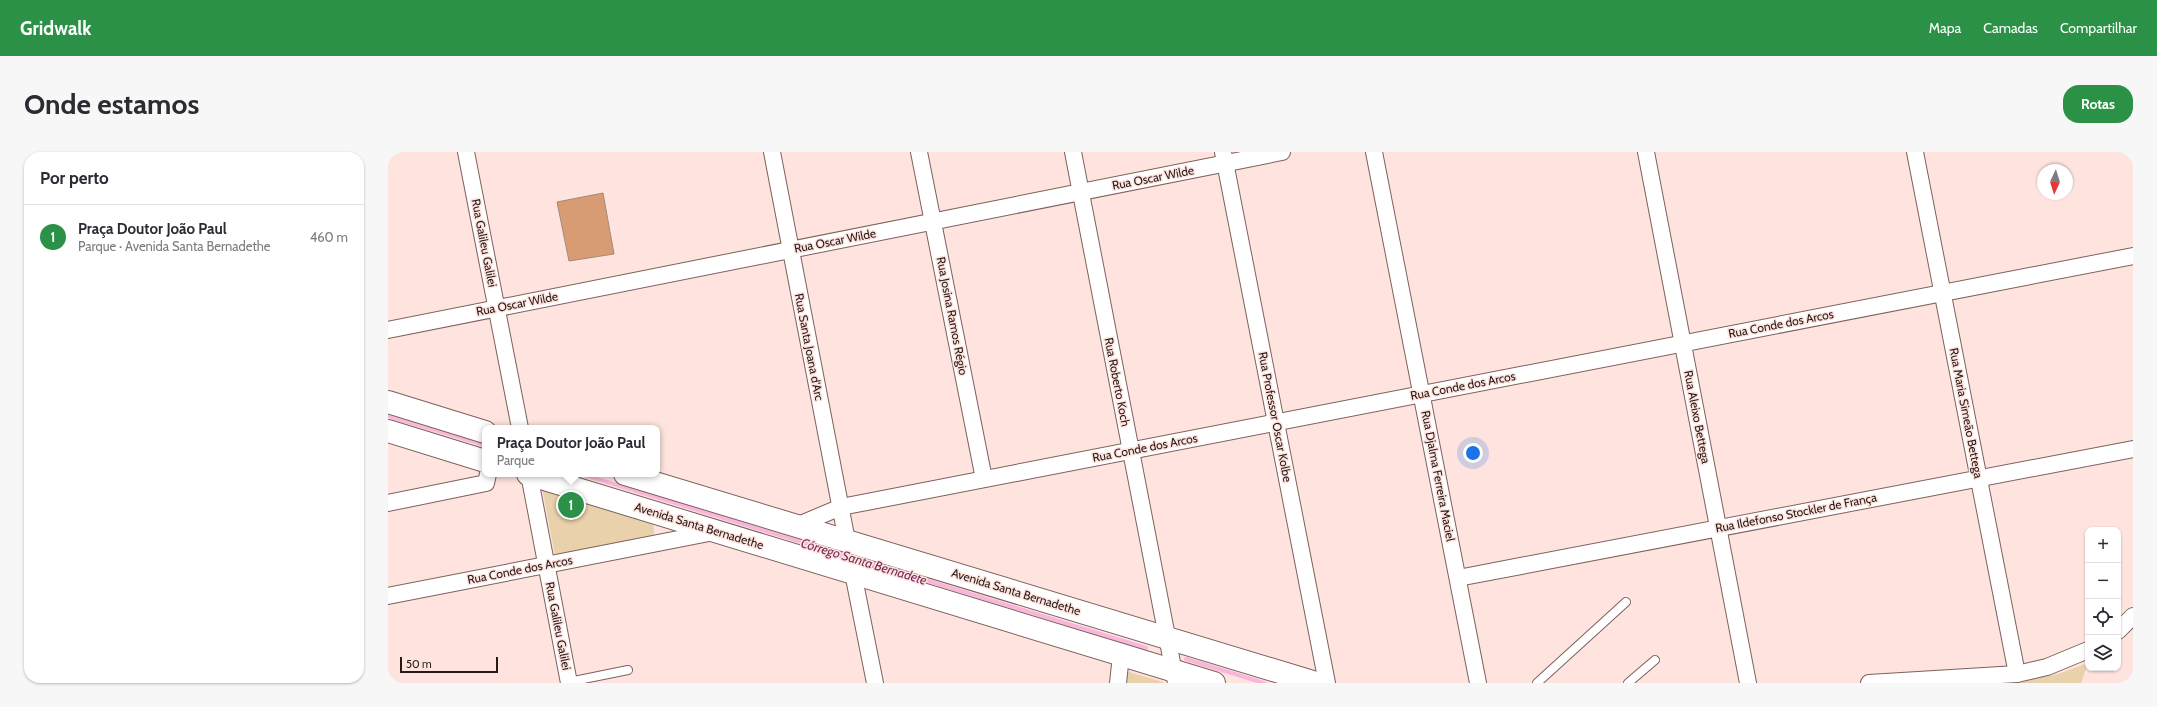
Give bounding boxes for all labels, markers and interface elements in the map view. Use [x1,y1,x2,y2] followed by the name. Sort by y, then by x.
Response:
[20,17,92,40] text: Gridwalk
[1929,19,1961,37] text: Mapa
[1983,19,2038,37] text: Camadas
[2060,19,2137,37] text: Compartilhar
[2063,85,2133,123] button: Rotas
[24,87,199,121] text: Onde estamos
[1111,162,1195,193] street label: Rua Oscar Wilde
[2037,164,2073,200] north arrow
[40,168,109,188] text: Por perto
[469,197,500,288] street label: Rua Galileu Galilei
[78,220,227,238] text: Praça Doutor João Paul
[793,225,877,256] street label: Rua Oscar Wilde
[51,229,55,245] text: 1
[310,229,348,245] text: 460 m
[78,238,271,254] text: Parque · Avenida Santa Bernadethe
[934,255,971,377] street label: Rua Josina Ramos Régio
[475,288,559,319] street label: Rua Oscar Wilde
[792,292,827,402] street label: Rua Santa Joana d'Arc
[1727,306,1835,341] street label: Rua Conde dos Arcos
[1102,336,1133,428] street label: Rua Roberto Koch
[1946,346,1987,480] street label: Rua Maria Simeão Bettega
[1256,351,1295,483] street label: Rua Professor Oscar Kolbe
[1409,368,1517,403] street label: Rua Conde dos Arcos
[1681,369,1714,465] street label: Rua Aleixo Bettega
[1418,409,1459,543] street label: Rua Djalma Ferreira Maciel
[482,425,660,477] popup
[1091,430,1199,465] street label: Rua Conde dos Arcos
[497,434,645,452] text: Praça Doutor João Paul
[1463,443,1483,463] your location
[497,452,535,468] text: Parque
[1714,489,1878,536] street label: Rua Ildefonso Stockler de França
[558,490,584,520] pin: 1
[633,499,766,552] street label: Avenida Santa Bernadethe
[2085,527,2121,671] map controls
[2085,527,2121,563] button: +
[799,534,929,588] water label: Córrego Santa Bernadete
[466,552,574,587] street label: Rua Conde dos Arcos
[2085,563,2121,599] button: −
[950,565,1083,618] street label: Avenida Santa Bernadethe
[543,580,574,671] street label: Rua Galileu Galilei
[2085,599,2121,635] button: locate
[2085,635,2121,671] button: layers
[400,655,498,674] scale bar
[406,657,432,671] text: 50 m

